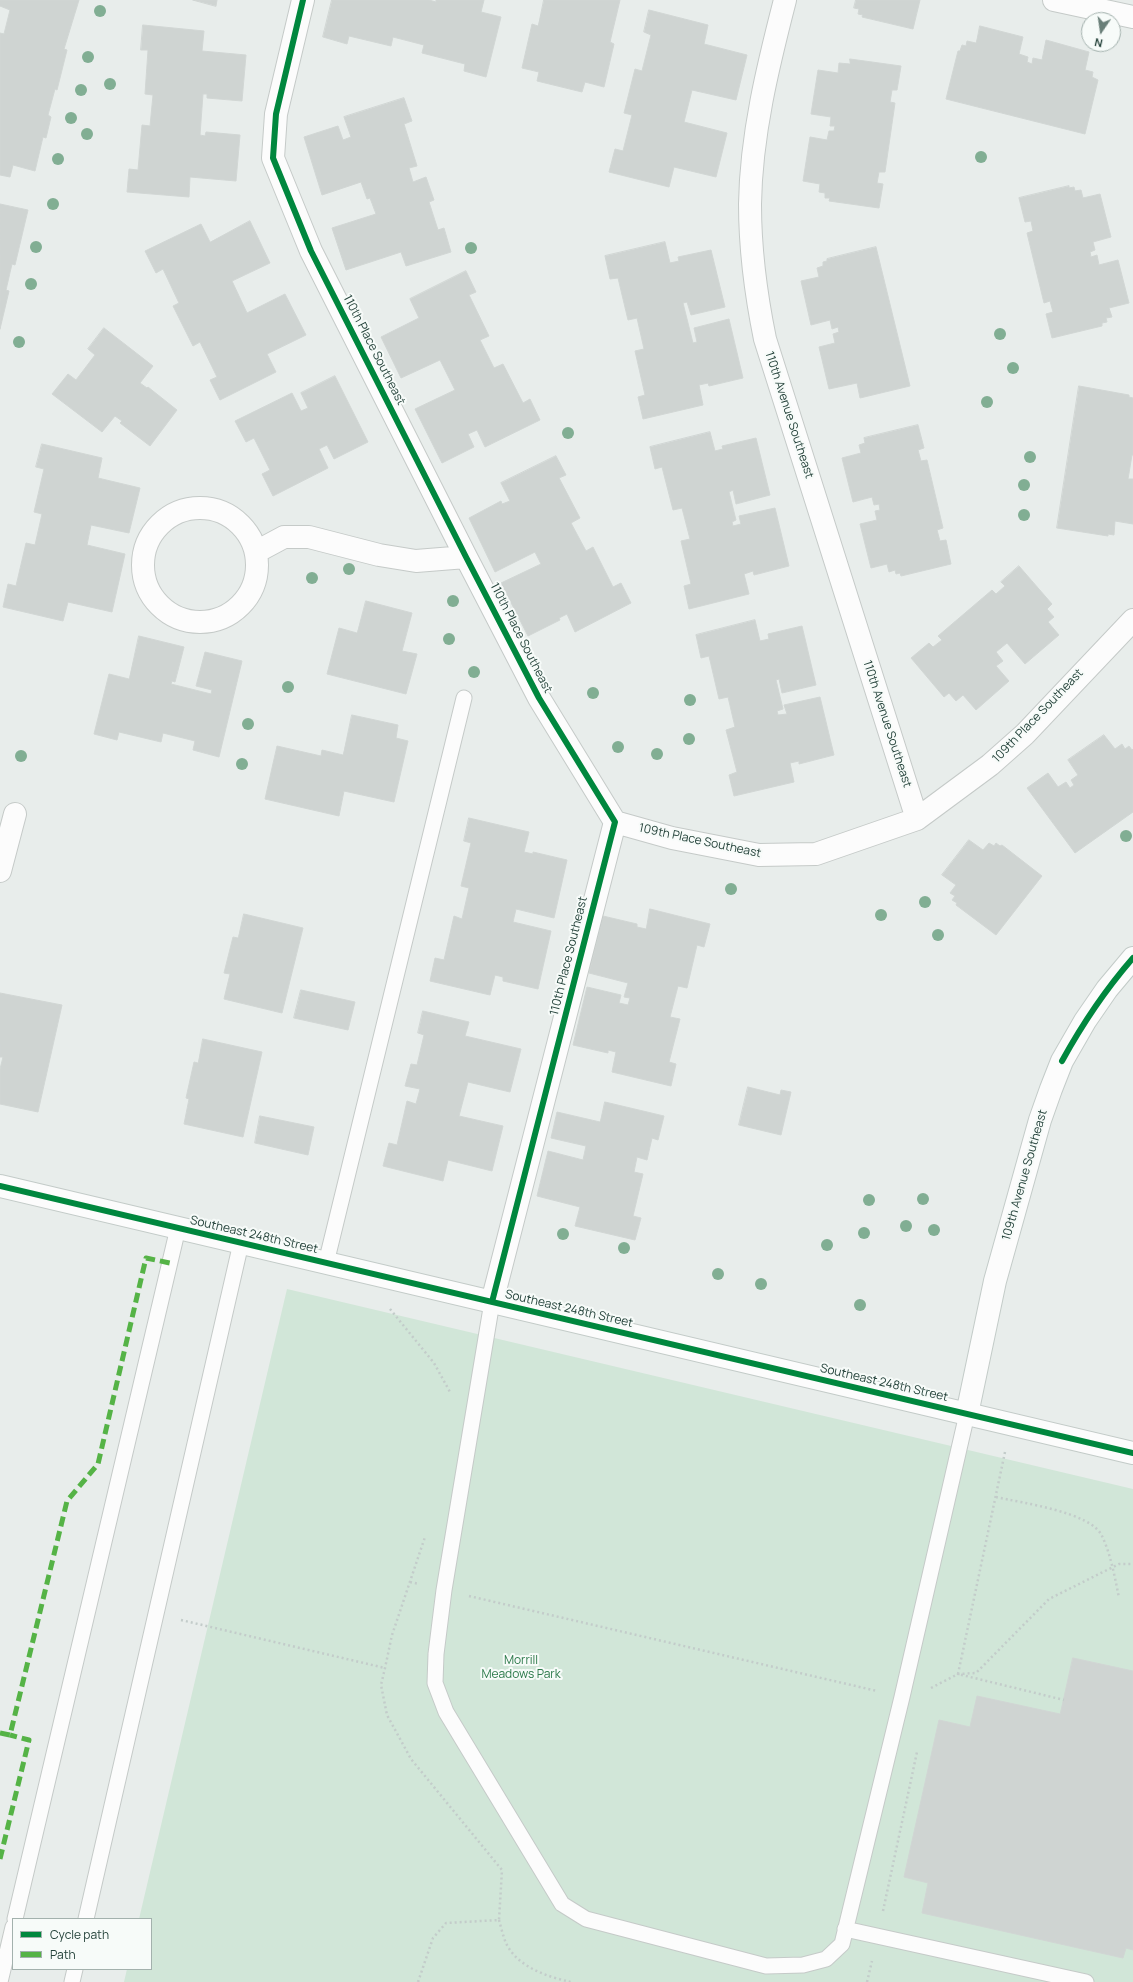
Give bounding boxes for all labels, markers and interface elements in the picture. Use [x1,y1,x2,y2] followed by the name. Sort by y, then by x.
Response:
[1081,12,1121,52] north arrow
[1093,35,1104,51] text: N
[340,292,408,408] street label: 110th Place Southeast
[762,350,816,480] street label: 110th Avenue Southeast
[487,580,555,696] street label: 110th Place Southeast
[860,659,914,789] street label: 110th Avenue Southeast
[990,666,1086,766] street label: 109th Place Southeast
[638,821,762,861] street label: 109th Place Southeast
[547,895,591,1017] street label: 110th Place Southeast
[999,1108,1051,1242] street label: 109th Avenue Southeast
[189,1213,319,1257] street label: Southeast 248th Street
[504,1287,634,1331] street label: Southeast 248th Street
[819,1361,949,1405] street label: Southeast 248th Street
[481,1654,561,1682] park label: Morrill Meadows Park
[12,1918,152,1970] legend
[50,1926,109,1943] text: Cycle path
[50,1946,76,1963] text: Path

